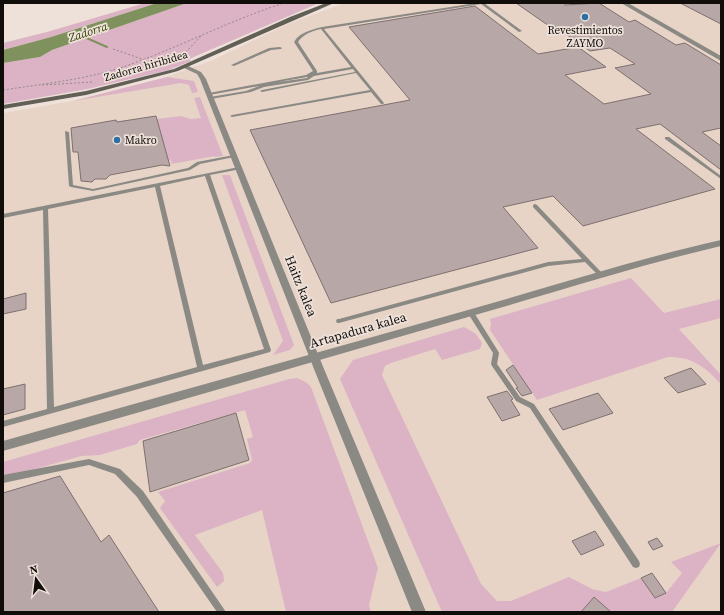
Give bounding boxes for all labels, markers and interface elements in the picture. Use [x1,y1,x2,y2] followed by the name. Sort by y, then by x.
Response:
[580,12,590,22] marker: Revestimientos ZAYMO
[65,18,110,46] water label: Zadorra
[548,23,623,51] place label: Revestimientos ZAYMO
[103,47,190,85] street label: Zadorra hiribidea
[125,133,157,148] place label: Makro
[112,135,122,145] marker: Makro
[281,253,321,319] street label: Haitz kalea
[308,308,409,352] street label: Artapadura kalea
[16,559,56,599] north arrow
[28,562,39,578] text: N

